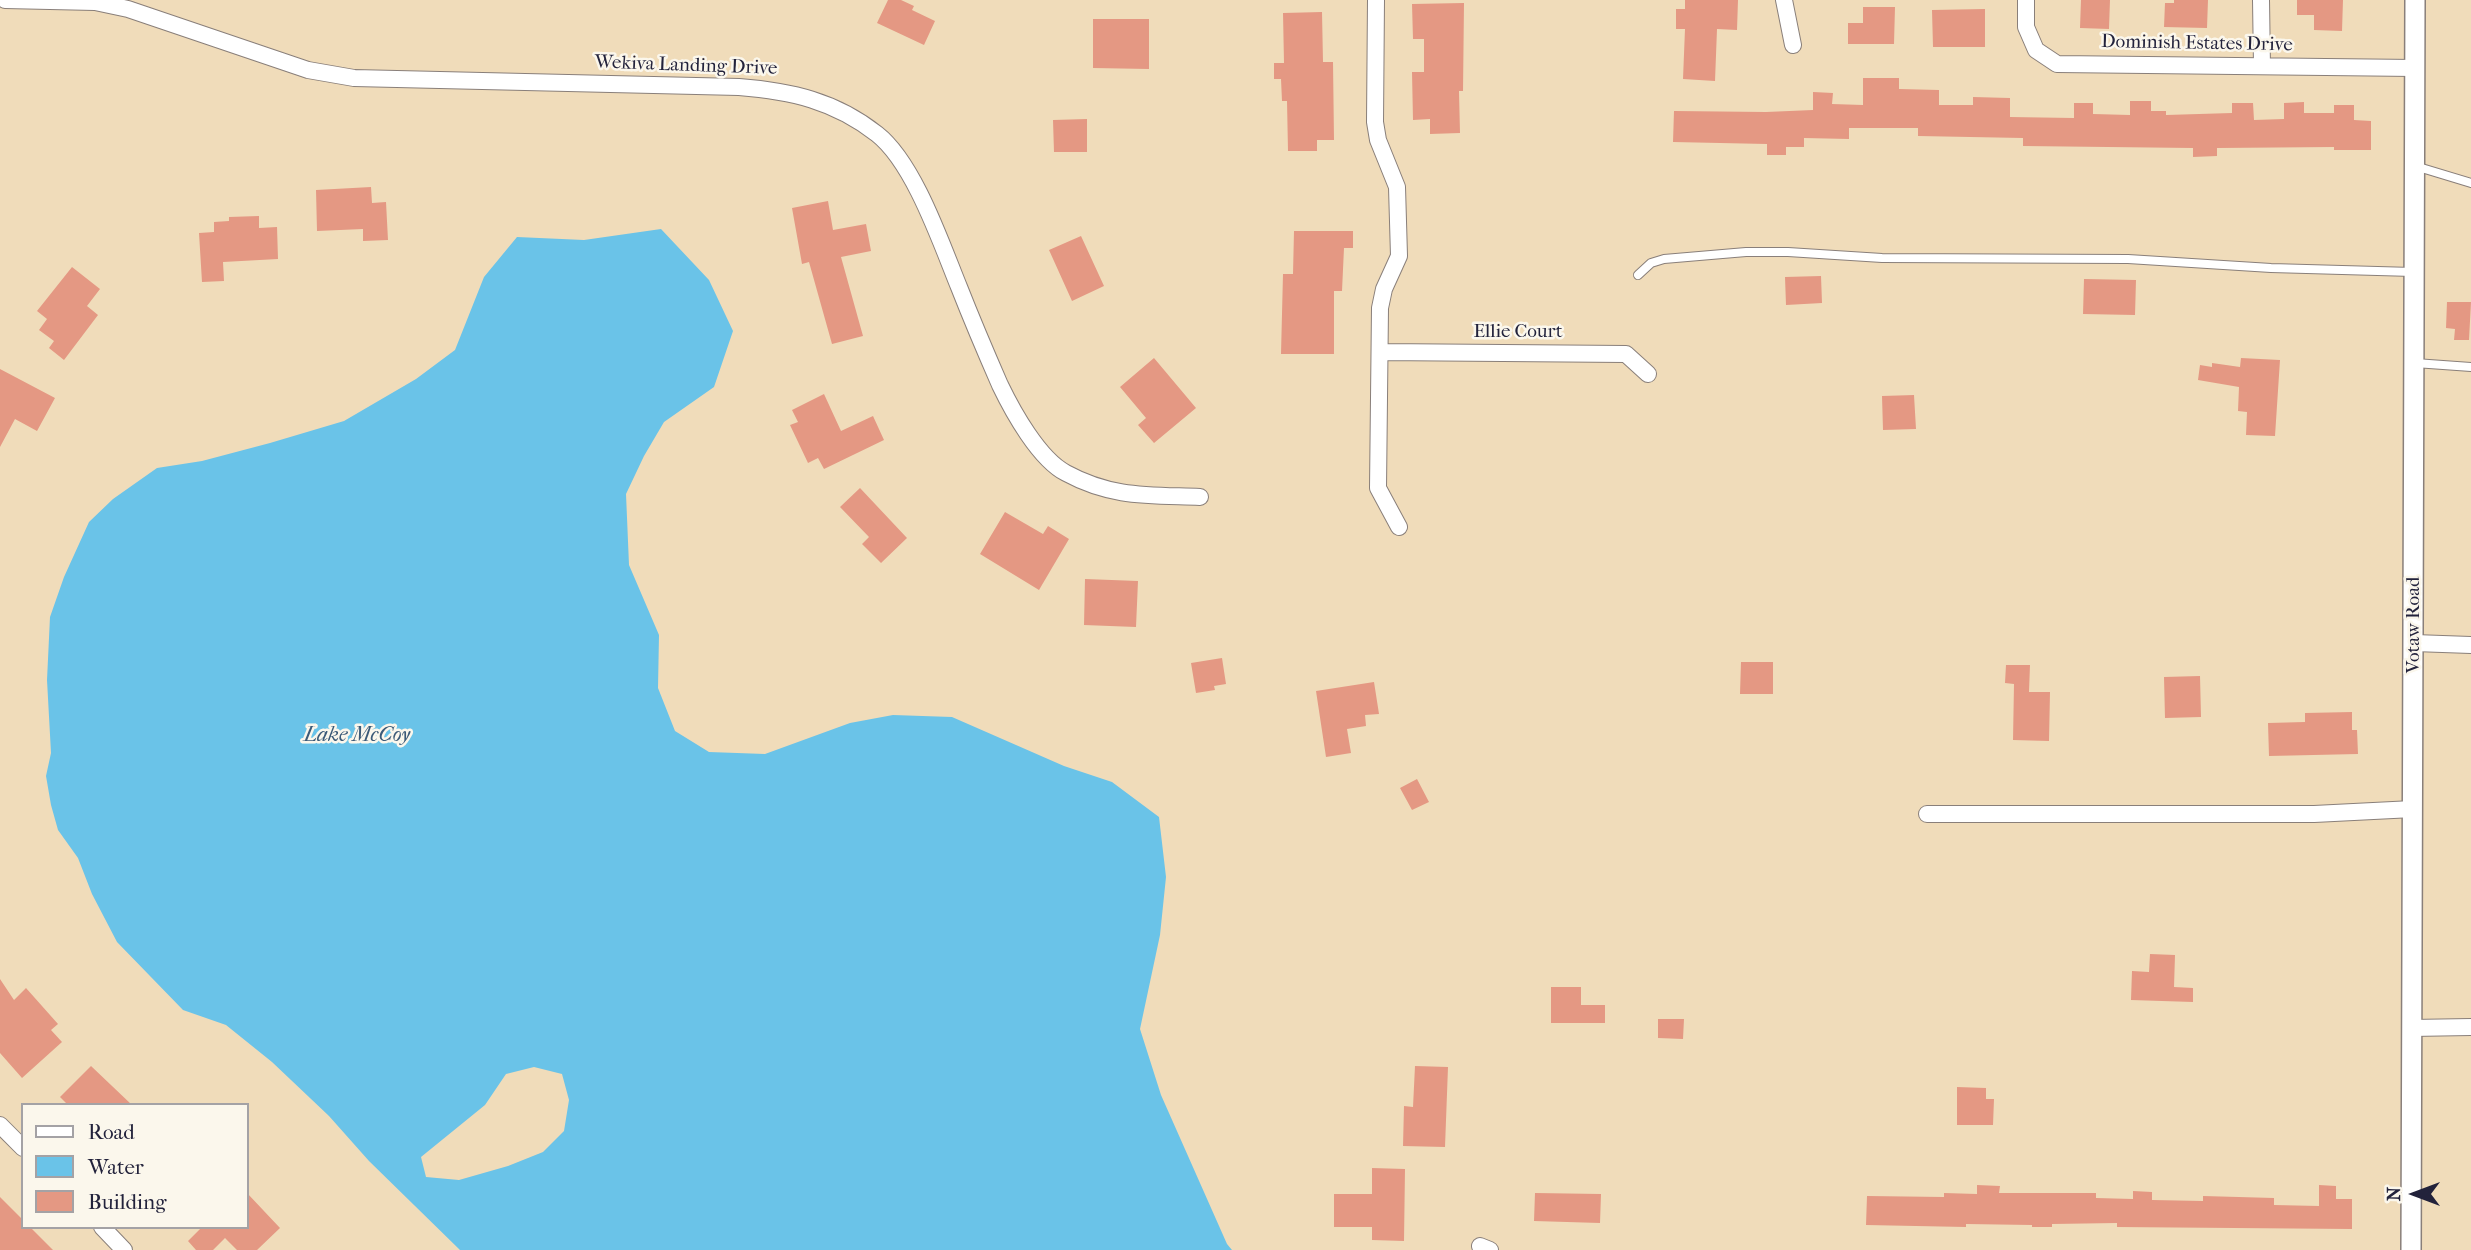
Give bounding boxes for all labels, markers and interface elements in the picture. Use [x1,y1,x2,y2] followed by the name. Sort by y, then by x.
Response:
[2101,31,2293,57] street label: Dominish Estates Drive
[594,51,778,81] street label: Wekiva Landing Drive
[1473,321,1563,343] street label: Ellie Court
[2403,577,2425,673] street label: Votaw Road
[304,723,410,749] water label: Lake McCoy
[21,1103,248,1229] legend
[88,1120,135,1144] text: Road
[88,1155,144,1179] text: Water
[2380,1159,2450,1229] north arrow
[2383,1187,2405,1201] text: N
[88,1190,166,1214] text: Building

